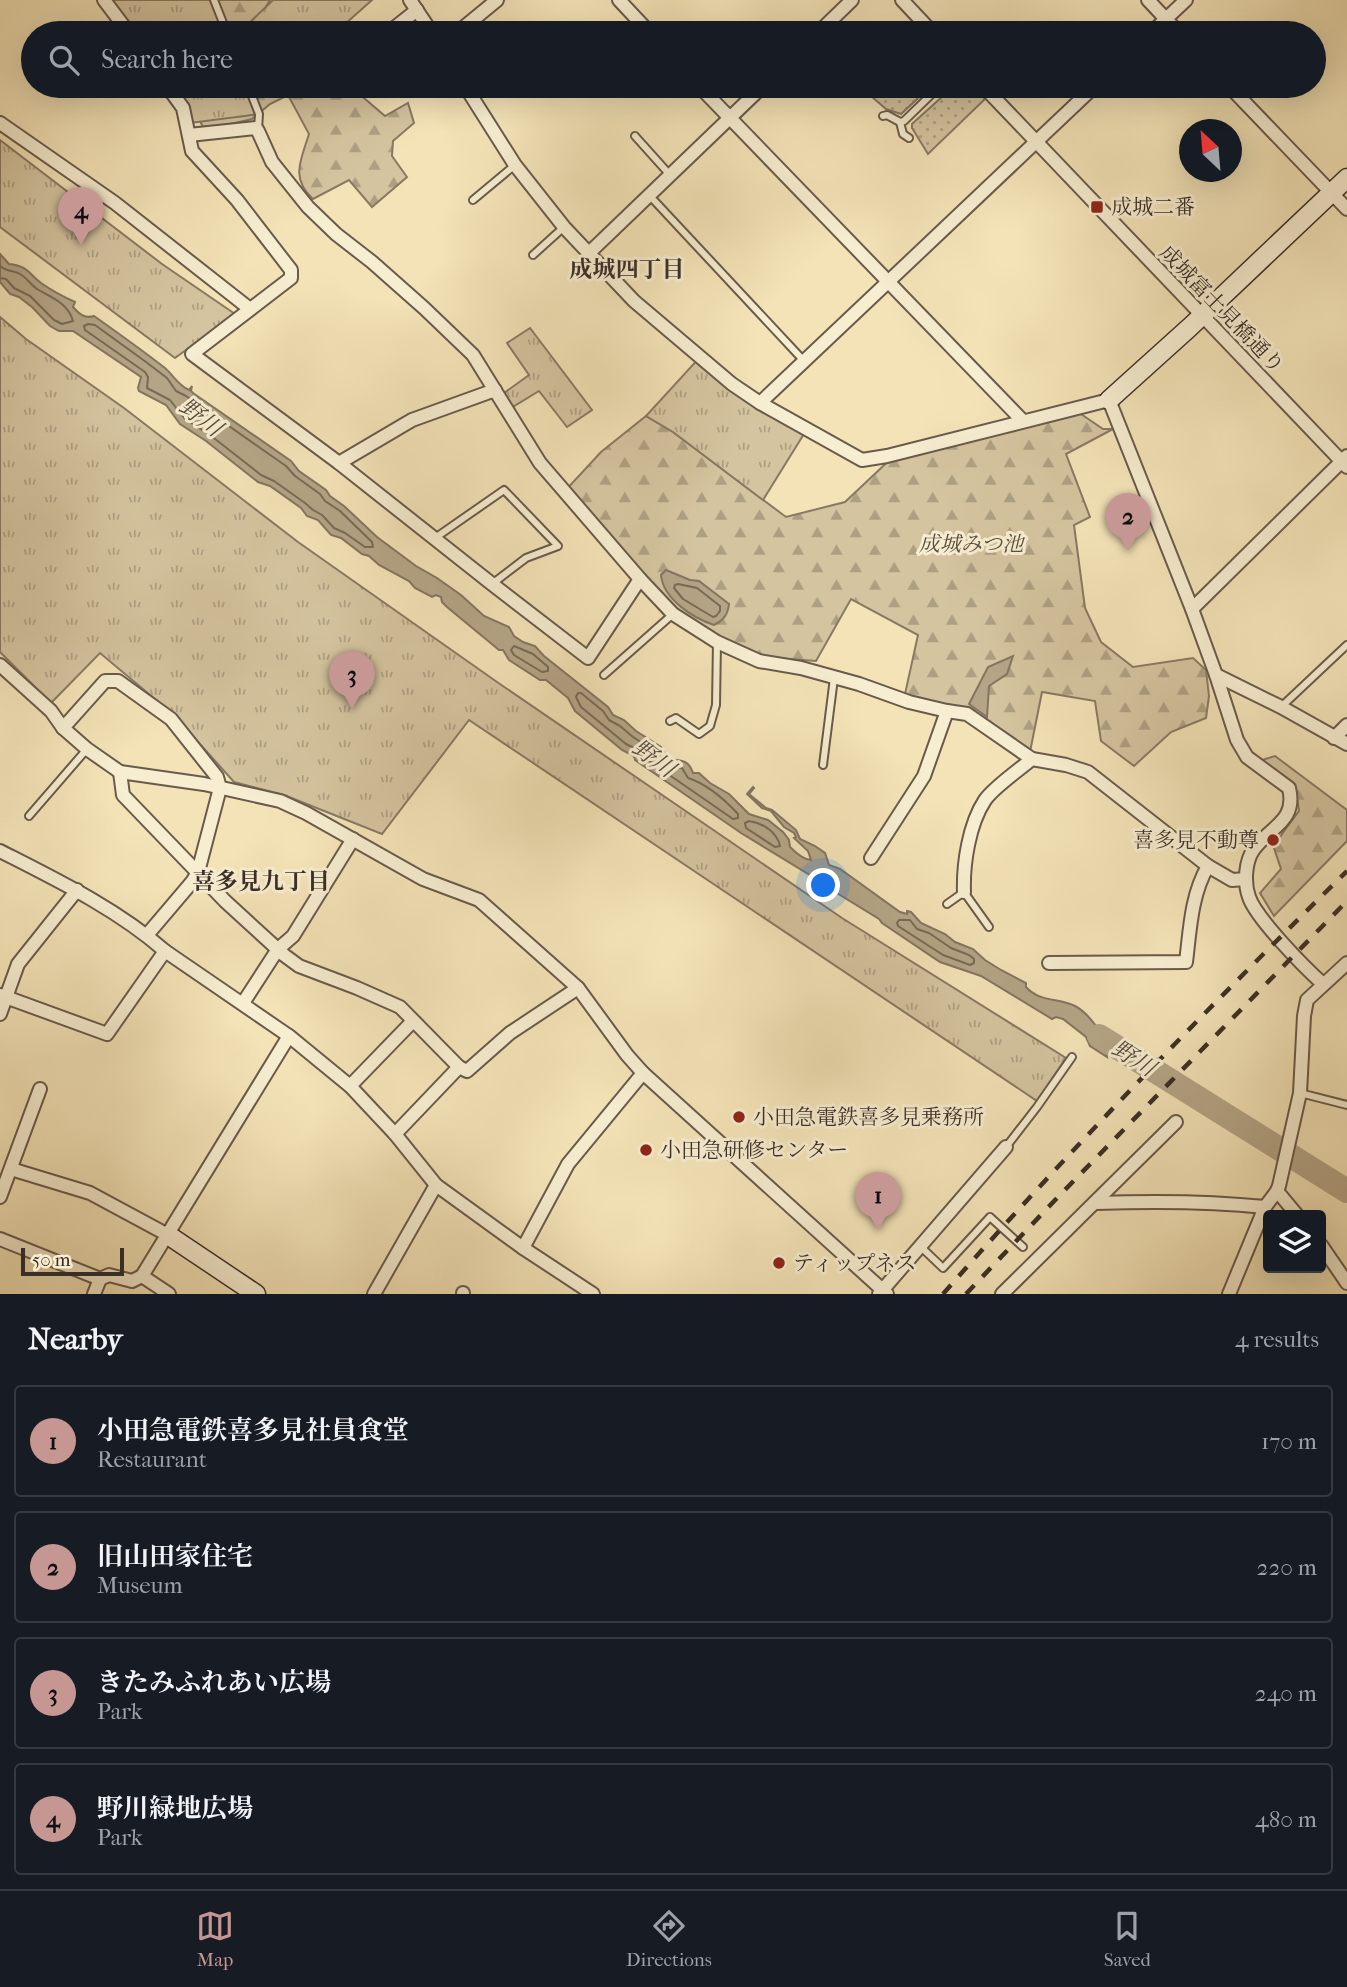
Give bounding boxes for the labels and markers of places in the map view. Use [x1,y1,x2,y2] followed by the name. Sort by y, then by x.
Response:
[58,187,104,245] pin: 4
[1111,195,1195,219] place label: 成城二番
[1089,199,1105,215] marker: 成城二番
[1105,493,1151,551] pin: 2
[329,651,375,709] pin: 3
[1133,828,1259,852] place label: 喜多見不動尊
[1265,832,1281,848] marker: 喜多見不動尊
[753,1105,984,1129] place label: 小田急電鉄喜多見乗務所
[731,1109,747,1125] marker: 小田急電鉄喜多見乗務所
[660,1138,848,1162] place label: 小田急研修センター
[638,1142,654,1158] marker: 小田急研修センター
[855,1172,901,1230] pin: 1
[793,1251,916,1275] place label: ティップネス
[771,1255,787,1271] marker: ティップネス

